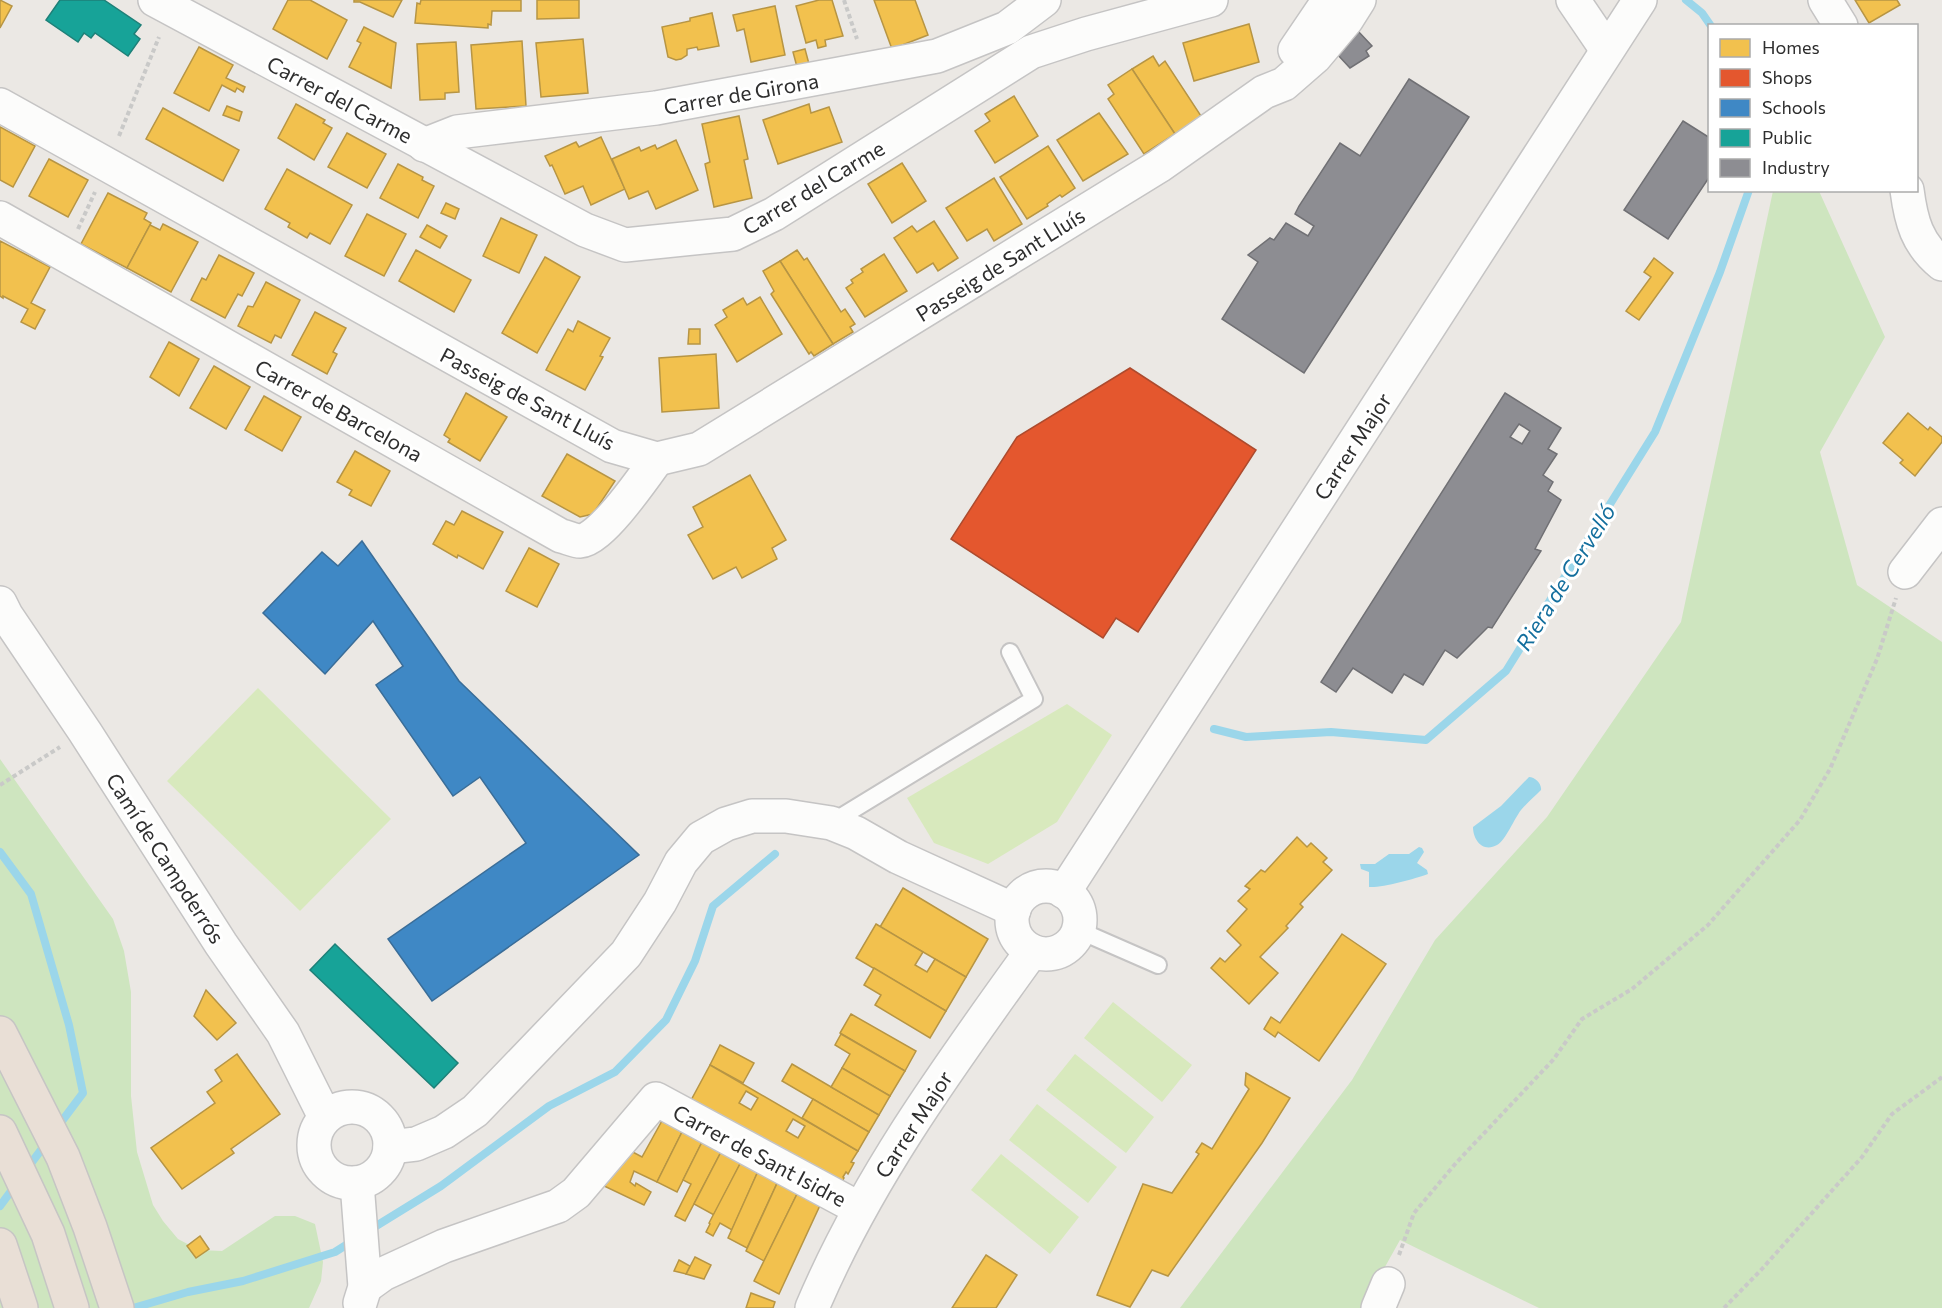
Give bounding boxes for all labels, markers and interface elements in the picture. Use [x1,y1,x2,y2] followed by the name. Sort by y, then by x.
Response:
[1708,24,1918,192] legend
[1762,36,1820,58] text: Homes
[263,50,417,148] street label: Carrer del Carme
[1762,66,1812,88] text: Shops
[662,67,820,119] street label: Carrer de Girona
[1762,96,1826,118] text: Schools
[1762,126,1812,148] text: Public
[738,135,888,239] street label: Carrer del Carme
[1762,156,1830,178] text: Industry
[911,202,1089,326] street label: Passeig de Sant Lluís
[436,341,620,455] street label: Passeig de Sant Lluís
[251,354,427,466] street label: Carrer de Barcelona
[1308,388,1396,504] street label: Carrer Major
[1509,499,1621,655] water label: Riera de Cervelló
[102,768,230,948] street label: Camí de Campderrós
[869,1066,957,1182] street label: Carrer Major
[669,1099,851,1211] street label: Carrer de Sant Isidre

